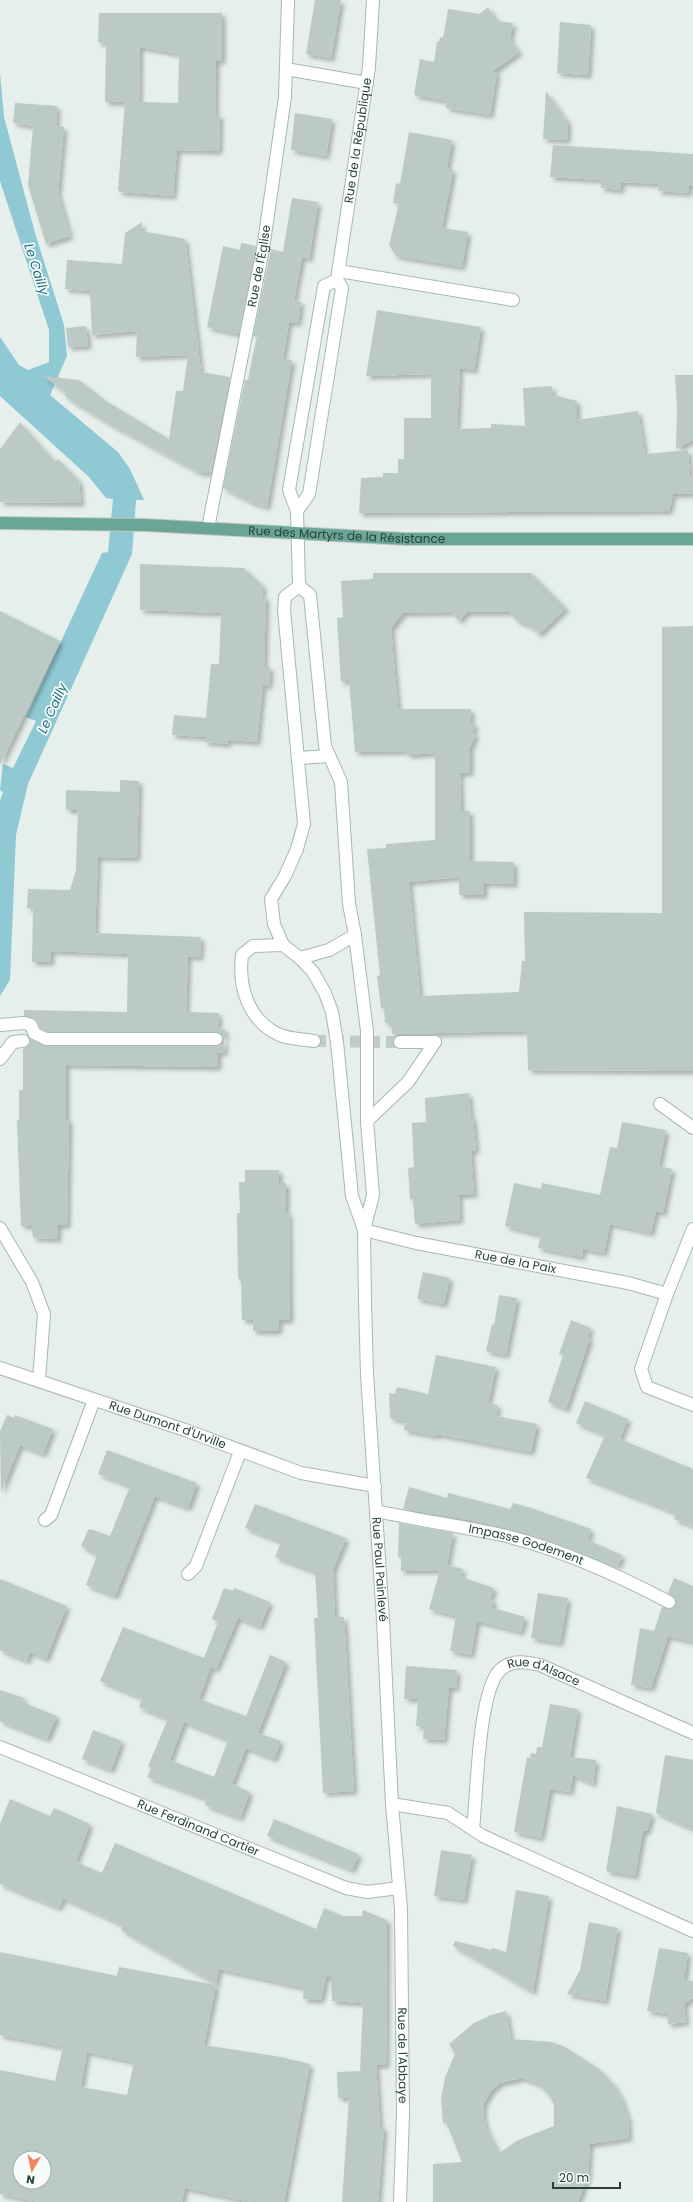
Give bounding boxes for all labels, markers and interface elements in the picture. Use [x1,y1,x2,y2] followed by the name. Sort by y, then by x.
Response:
[340,76,375,204] street label: Rue de la République
[243,224,274,308] street label: Rue de l'Église
[19,241,54,298] water label: Le Cailly
[248,522,445,547] street label: Rue des Martyrs de la Résistance
[33,679,72,736] water label: Le Cailly
[474,1245,558,1277] street label: Rue de la Paix
[107,1396,229,1453] street label: Rue Dumont d'Urville
[368,1516,392,1622] street label: Rue Paul Painlevé
[467,1520,586,1569] street label: Impasse Godement
[505,1653,583,1690] street label: Rue d'Alsace
[135,1795,263,1860] street label: Rue Ferdinand Cartier
[394,2007,412,2104] street label: Rue de l'Abbaye
[12,2150,52,2190] north arrow
[553,2164,620,2190] scale bar
[559,2169,589,2186] text: 20 m
[25,2171,36,2188] text: N

